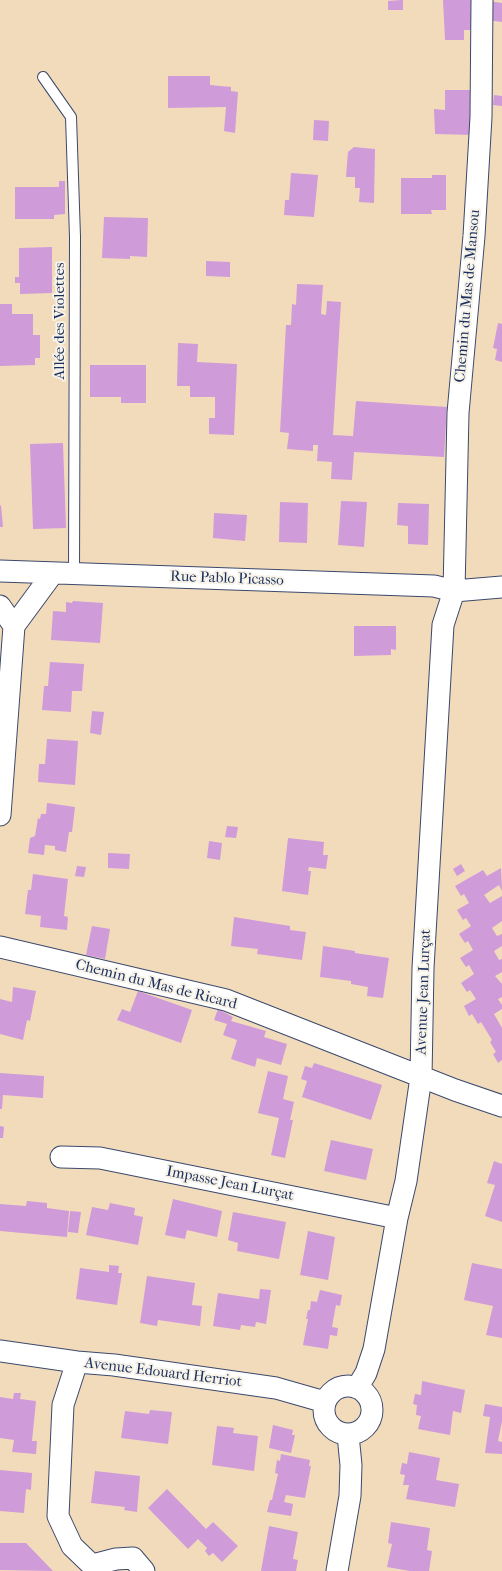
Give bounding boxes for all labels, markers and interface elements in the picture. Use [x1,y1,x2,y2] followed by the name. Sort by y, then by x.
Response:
[451,209,485,383] street label: Chemin du Mas de Mansou
[51,263,69,379] street label: Allée des Violettes
[170,568,284,590] street label: Rue Pablo Picasso
[413,929,435,1055] street label: Avenue Jean Lurçat
[73,956,239,1014] street label: Chemin du Mas de Ricard
[165,1163,295,1205] street label: Impasse Jean Lurçat
[83,1354,243,1392] street label: Avenue Edouard Herriot

